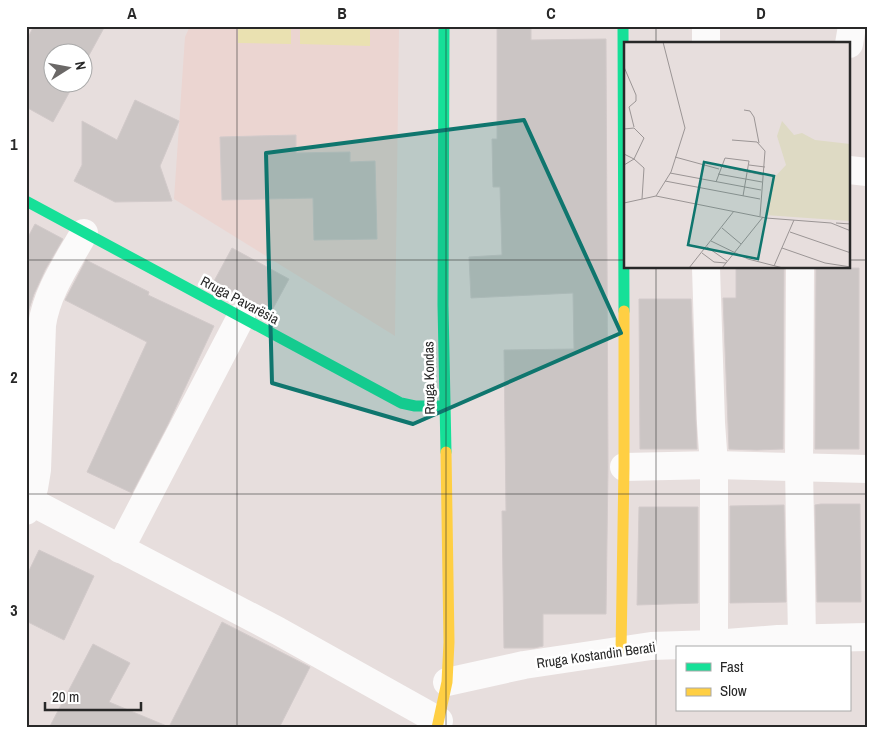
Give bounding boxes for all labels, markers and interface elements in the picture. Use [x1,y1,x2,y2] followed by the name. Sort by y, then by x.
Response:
[127,2,137,24] text: A
[337,2,347,24] text: B
[546,2,556,24] text: C
[756,2,766,24] text: D
[42,42,92,92] north arrow
[624,42,850,269] inset map
[71,60,90,71] text: N
[10,133,18,155] text: 1
[198,272,283,328] street label: Rruga Pavarësia
[419,341,439,415] street label: Rruga Kondas
[10,366,18,388] text: 2
[10,599,18,621] text: 3
[535,638,657,672] street label: Rruga Kostandin Berati
[676,646,850,712] legend
[720,656,744,677] text: Fast
[45,679,141,711] scale bar
[720,680,747,701] text: Slow
[52,686,79,707] text: 20 m

